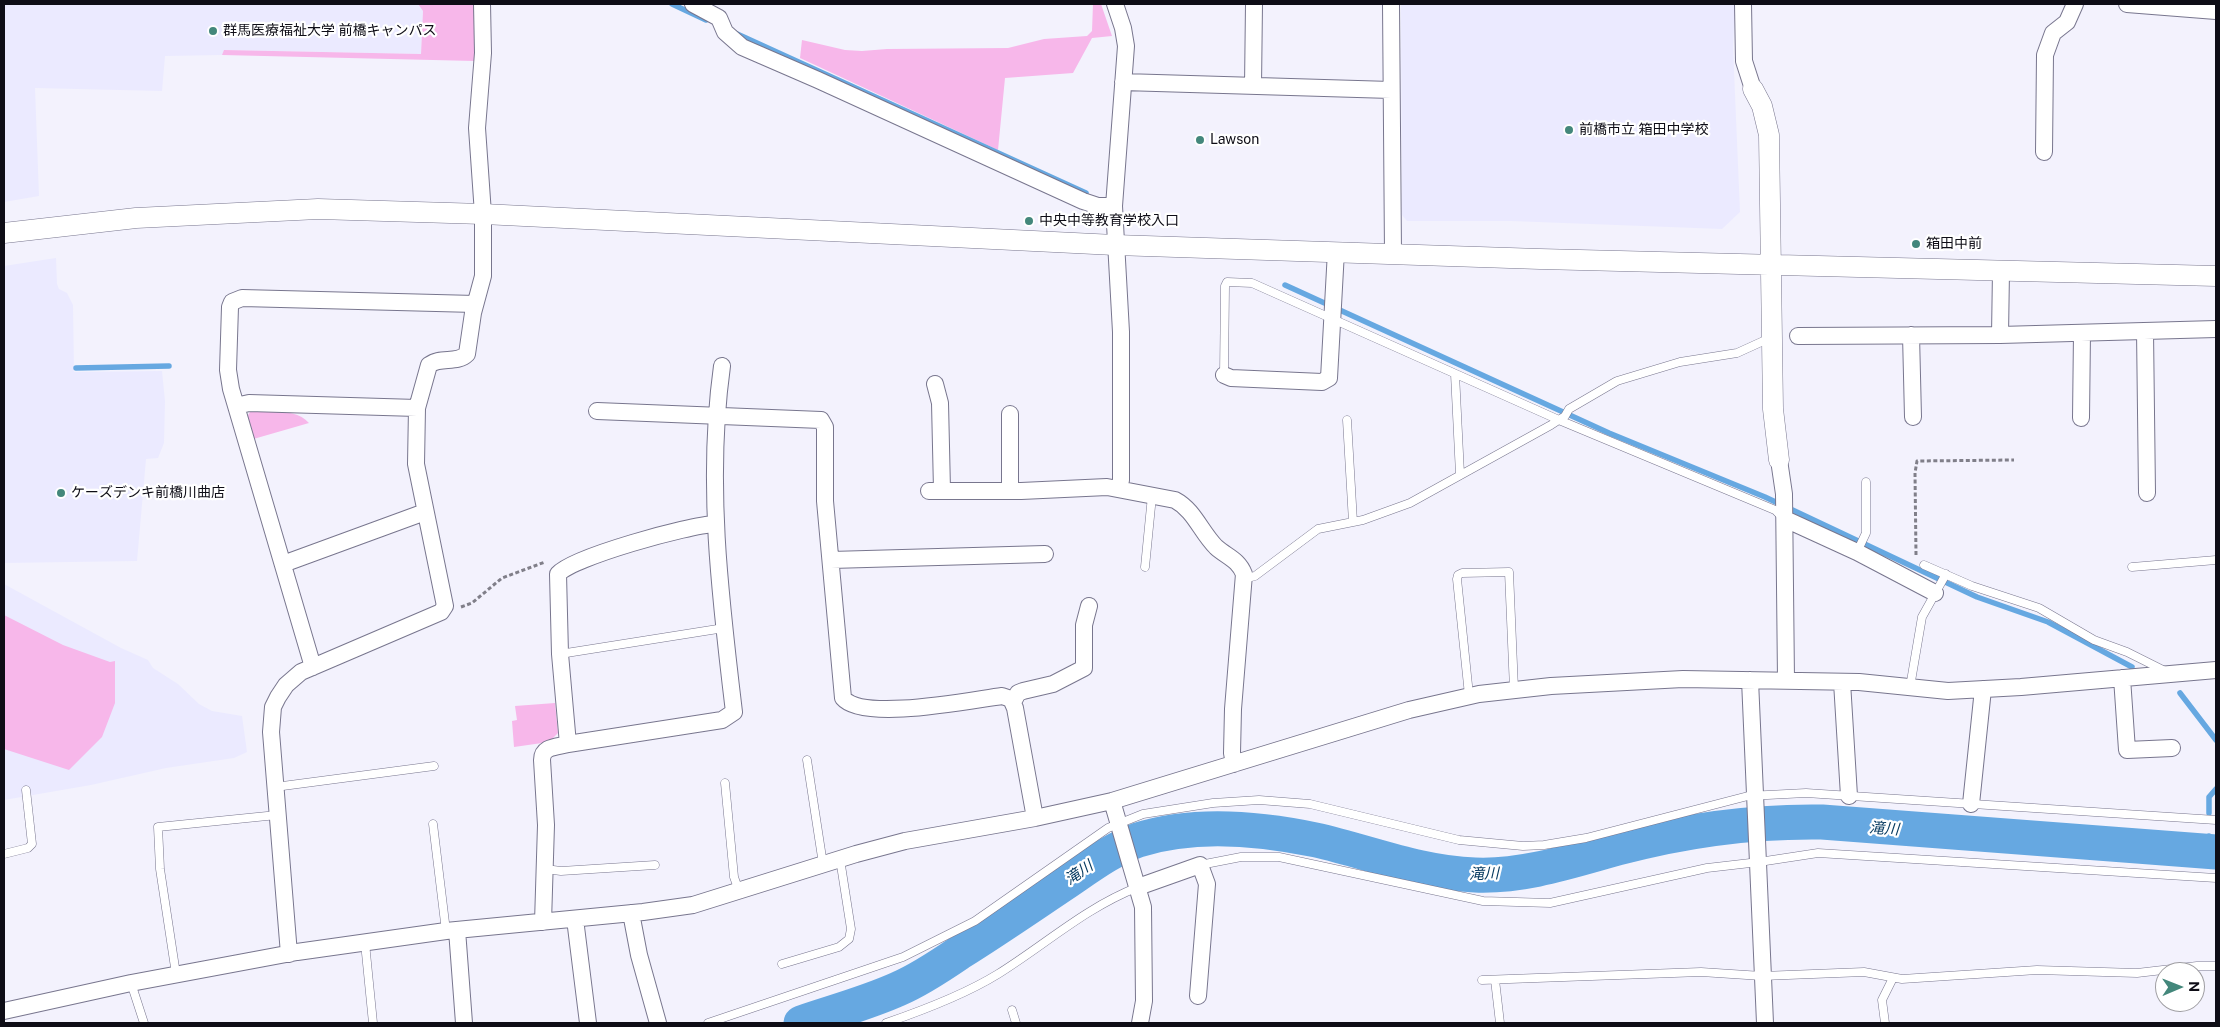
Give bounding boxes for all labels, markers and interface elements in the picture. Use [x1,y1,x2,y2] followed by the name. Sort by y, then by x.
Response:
[223,23,436,39] place label: 群馬医療福祉大学 前橋キャンパス
[207,25,219,37] marker: 群馬医療福祉大学 前橋キャンパス
[1579,122,1708,138] place label: 前橋市立 箱田中学校
[1563,124,1575,136] marker: 前橋市立 箱田中学校
[1210,132,1259,148] place label: Lawson
[1194,134,1206,146] marker: Lawson
[1039,213,1179,229] place label: 中央中等教育学校入口
[1023,215,1035,227] marker: 中央中等教育学校入口
[1926,236,1982,252] place label: 箱田中前
[1910,238,1922,250] marker: 箱田中前
[71,485,225,501] place label: ケーズデンキ前橋川曲店
[55,487,67,499] marker: ケーズデンキ前橋川曲店
[1868,819,1900,839] water label: 滝川
[1062,857,1096,889] water label: 滝川
[1469,865,1499,883] water label: 滝川
[2155,962,2205,1012] north arrow
[2186,981,2202,992] text: N

